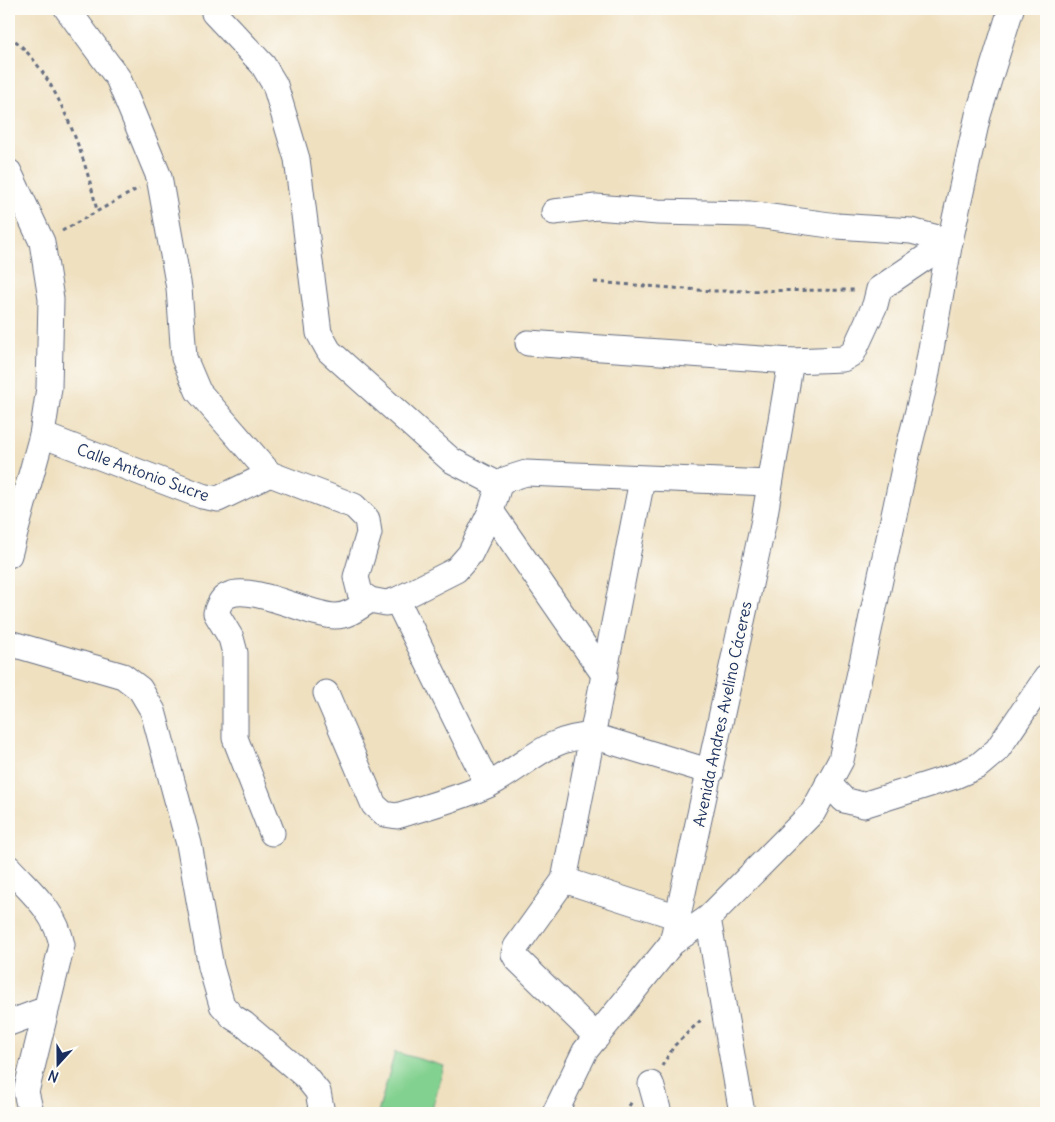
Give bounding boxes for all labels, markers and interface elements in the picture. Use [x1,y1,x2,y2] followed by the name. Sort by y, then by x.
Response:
[74,439,212,505] street label: Calle Antonio Sucre
[688,599,756,829] street label: Avenida Andres Avelino Cáceres
[32,1040,82,1090] north arrow
[46,1066,61,1086] text: N

